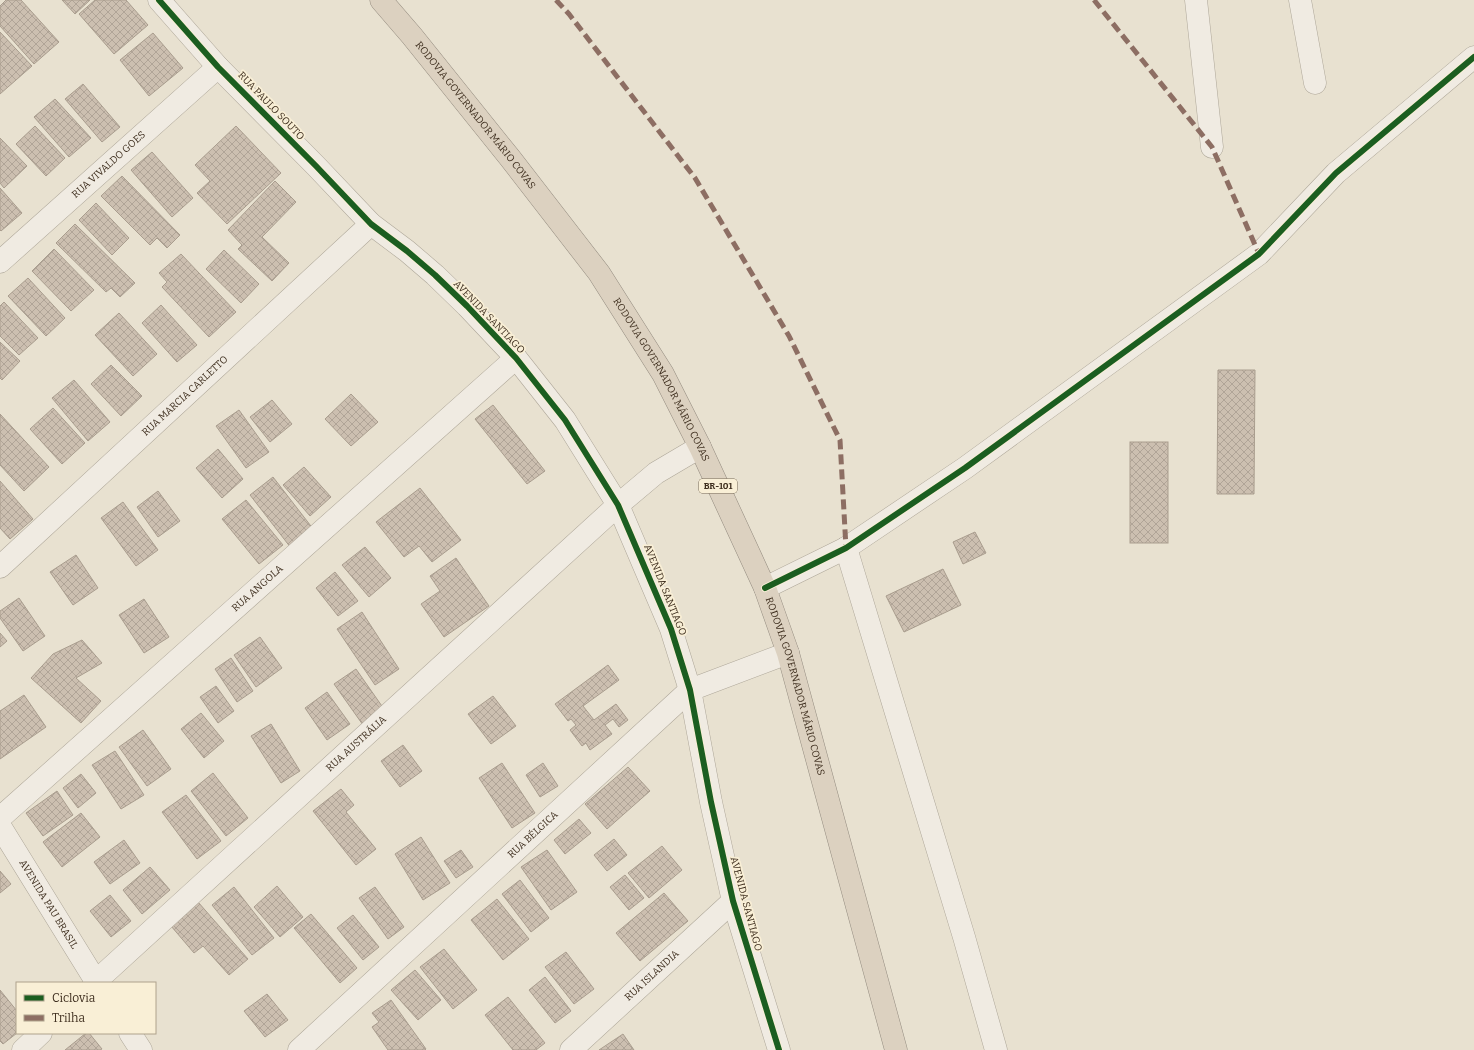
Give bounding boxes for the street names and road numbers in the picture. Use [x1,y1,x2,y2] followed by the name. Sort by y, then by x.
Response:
[413,39,538,192] street label: RODOVIA GOVERNADOR MÁRIO COVAS
[235,69,307,143] street label: RUA PAULO SOUTO
[70,129,148,201] street label: RUA VIVALDO GOES
[451,278,527,356] street label: AVENIDA SANTIAGO
[610,296,712,463] street label: RODOVIA GOVERNADOR MÁRIO COVAS
[140,353,230,439] street label: RUA MARCIA CARLETTO
[699,479,737,493] road number: BR-101
[641,543,689,637] street label: AVENIDA SANTIAGO
[229,562,286,614] street label: RUA ANGOLA
[763,596,827,777] street label: RODOVIA GOVERNADOR MÁRIO COVAS
[324,713,389,774] street label: RUA AUSTRÁLIA
[505,808,561,861] street label: RUA BÉLGICA
[728,856,764,952] street label: AVENIDA SANTIAGO
[16,858,81,951] street label: AVENIDA PAU BRASIL
[622,947,682,1003] street label: RUA ISLANDIA

